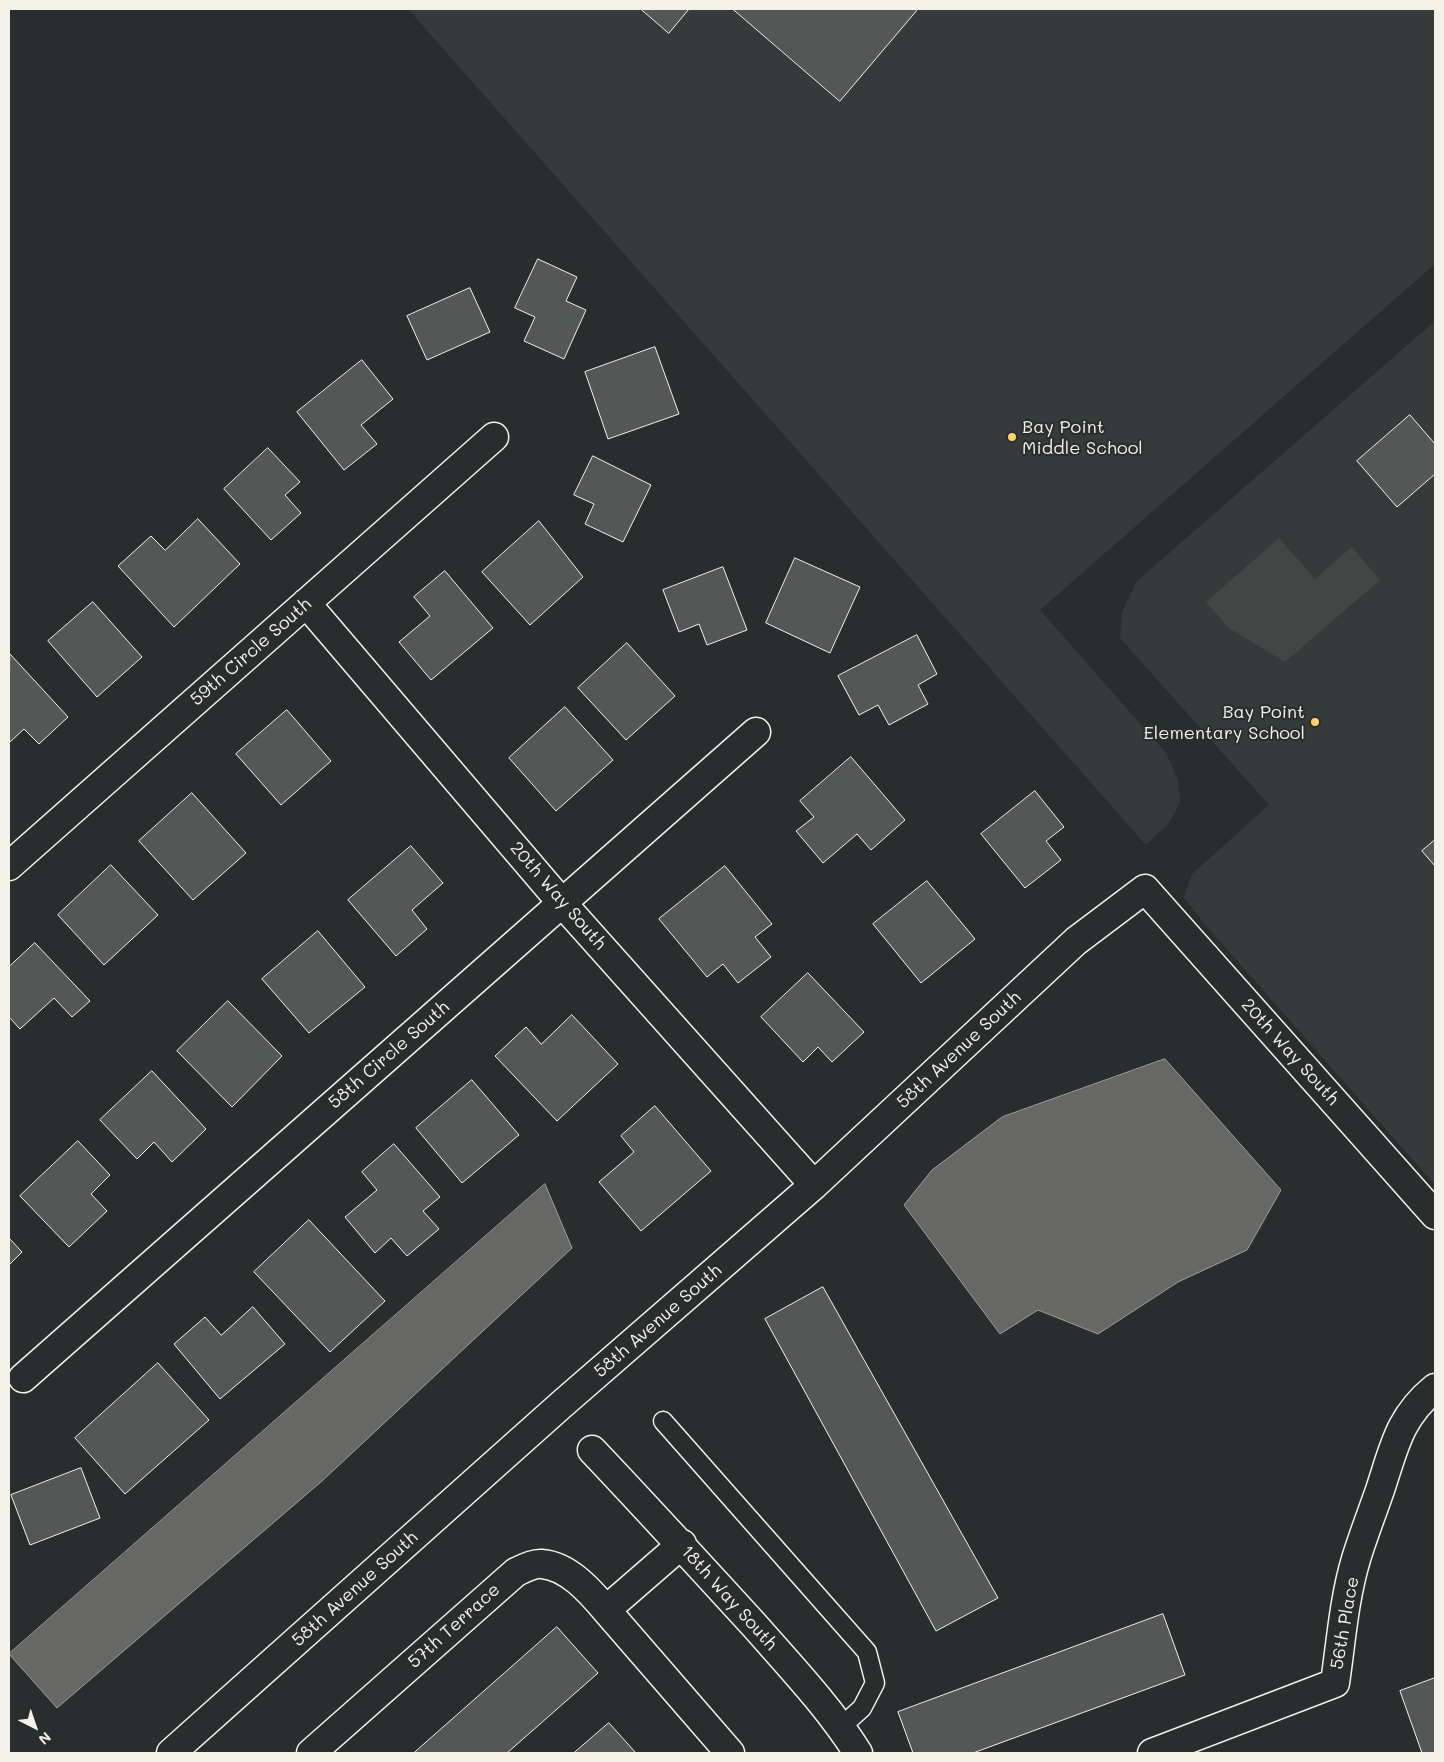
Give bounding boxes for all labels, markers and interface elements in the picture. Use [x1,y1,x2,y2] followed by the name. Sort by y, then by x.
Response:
[1022,416,1143,458] place label: Bay Point Middle School
[1006,431,1018,443] marker: Bay Point Middle School
[186,594,316,710] street label: 59th Circle South
[1144,701,1305,744] place label: Bay Point Elementary School
[1309,716,1321,728] marker: Bay Point Elementary School
[505,838,611,954] street label: 20th Way South
[892,987,1026,1113] street label: 58th Avenue South
[1237,994,1343,1110] street label: 20th Way South
[324,997,454,1113] street label: 58th Circle South
[590,1260,726,1382] street label: 58th Avenue South
[288,1527,422,1651] street label: 58th Avenue South
[676,1541,782,1655] street label: 18th Way South
[1326,1575,1364,1671] street label: 56th Place
[403,1579,505,1673] street label: 57th Terrace
[10,1702,60,1752] north arrow
[35,1728,55,1749] text: N

